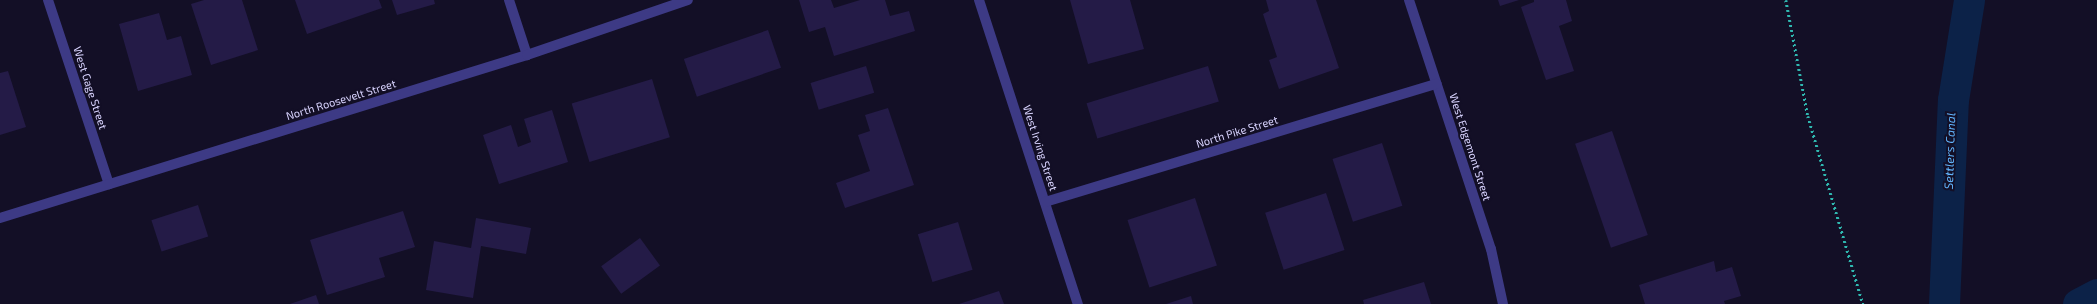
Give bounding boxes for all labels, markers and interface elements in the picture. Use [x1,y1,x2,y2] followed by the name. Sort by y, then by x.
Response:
[70,45,110,131] street label: West Gage Street
[284,77,398,123] street label: North Roosevelt Street
[1446,92,1494,202] street label: West Edgemont Street
[1020,103,1060,193] street label: West Irving Street
[1941,112,1959,190] water label: Settlers Canal
[1194,113,1280,151] street label: North Pike Street

